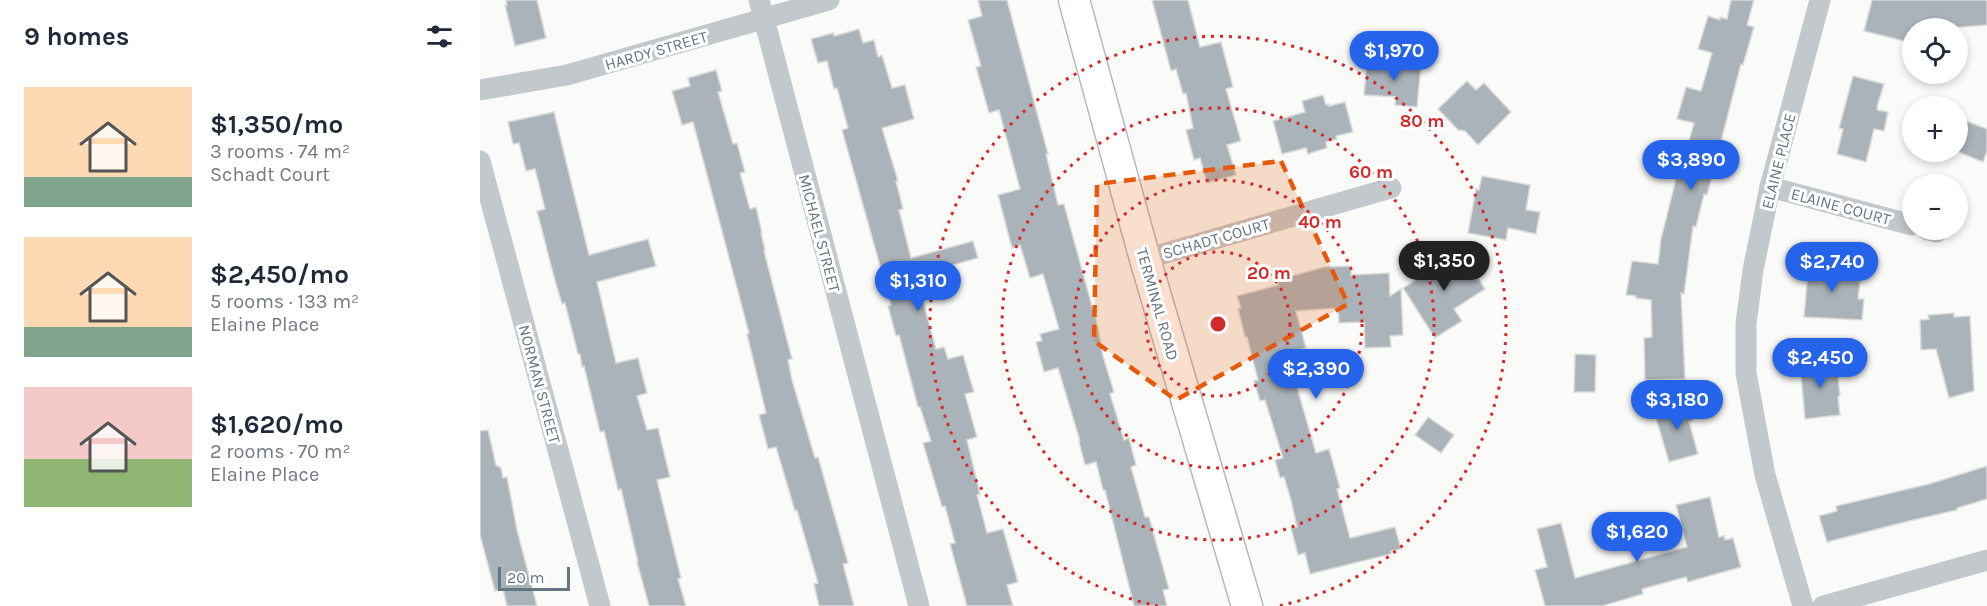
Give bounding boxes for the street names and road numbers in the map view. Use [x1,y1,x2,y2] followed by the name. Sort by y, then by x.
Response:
[603,27,710,74] street label: HARDY STREET
[1757,111,1800,211] street label: ELAINE PLACE
[795,172,844,294] street label: MICHAEL STREET
[1789,184,1893,229] street label: ELAINE COURT
[1161,214,1272,263] street label: SCHADT COURT
[1132,246,1183,363] street label: TERMINAL ROAD
[515,323,564,446] street label: NORMAN STREET

